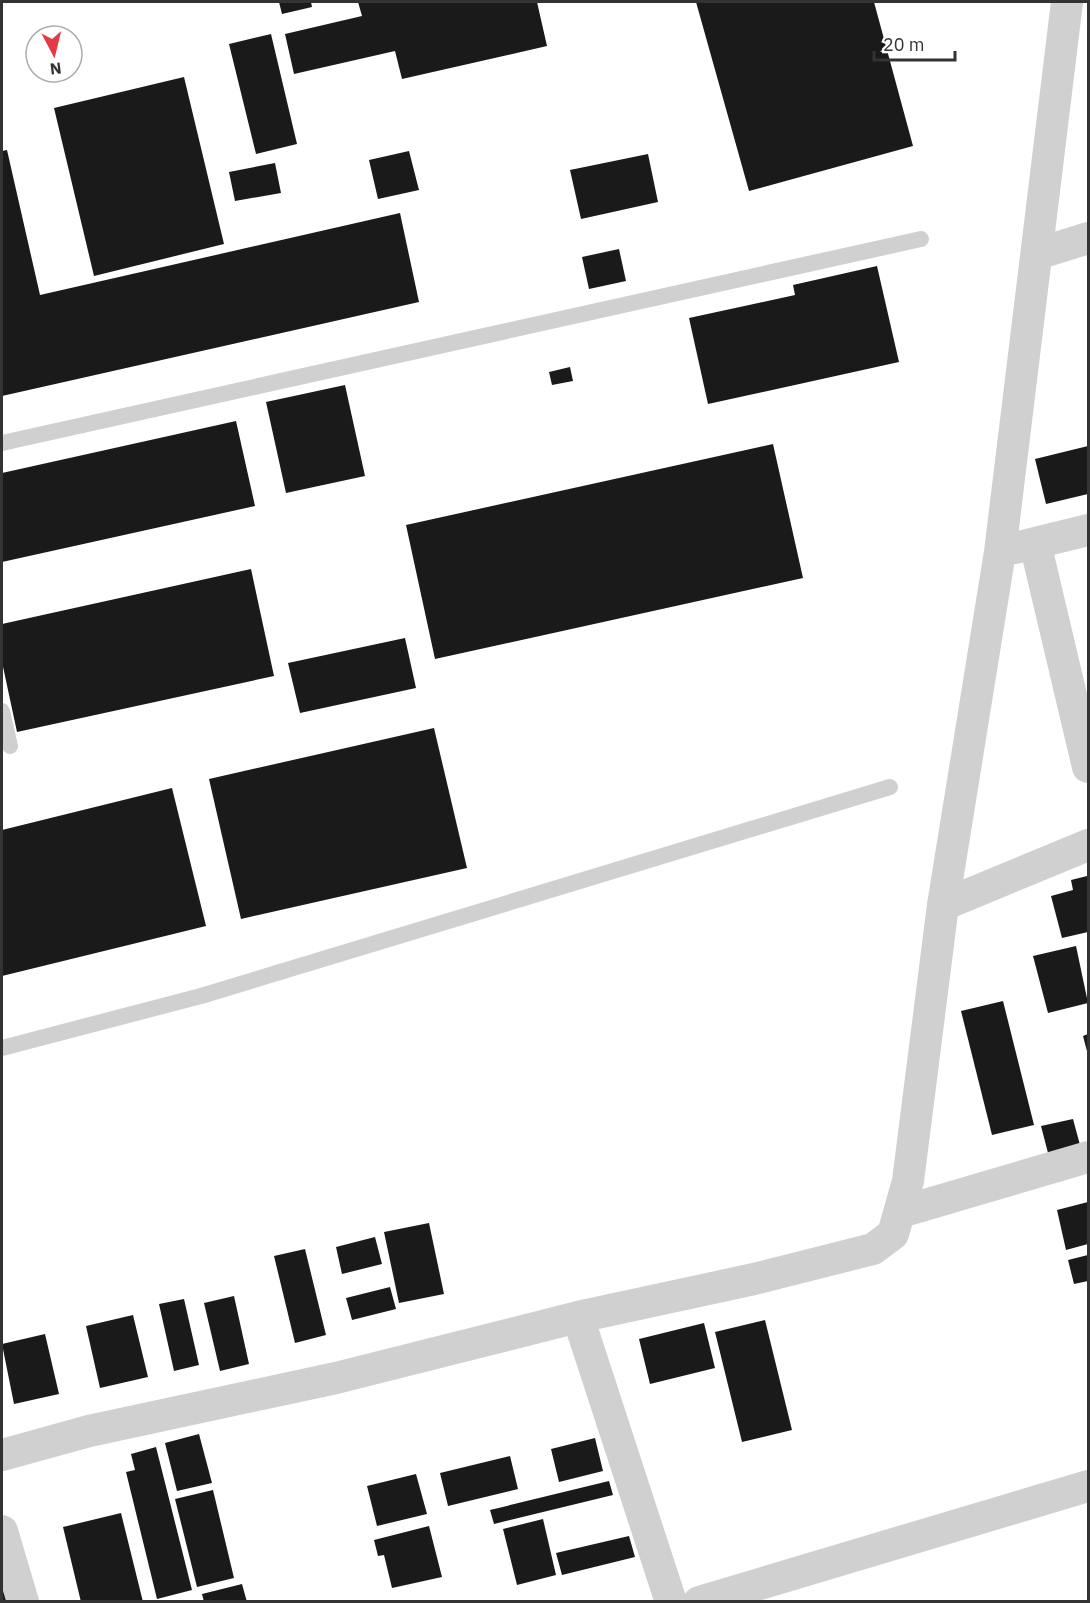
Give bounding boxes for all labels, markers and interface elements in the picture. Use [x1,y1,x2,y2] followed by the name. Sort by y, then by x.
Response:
[24,24,84,84] north arrow
[874,24,955,62] scale bar
[883,33,925,56] text: 20 m
[49,58,63,80] text: N

